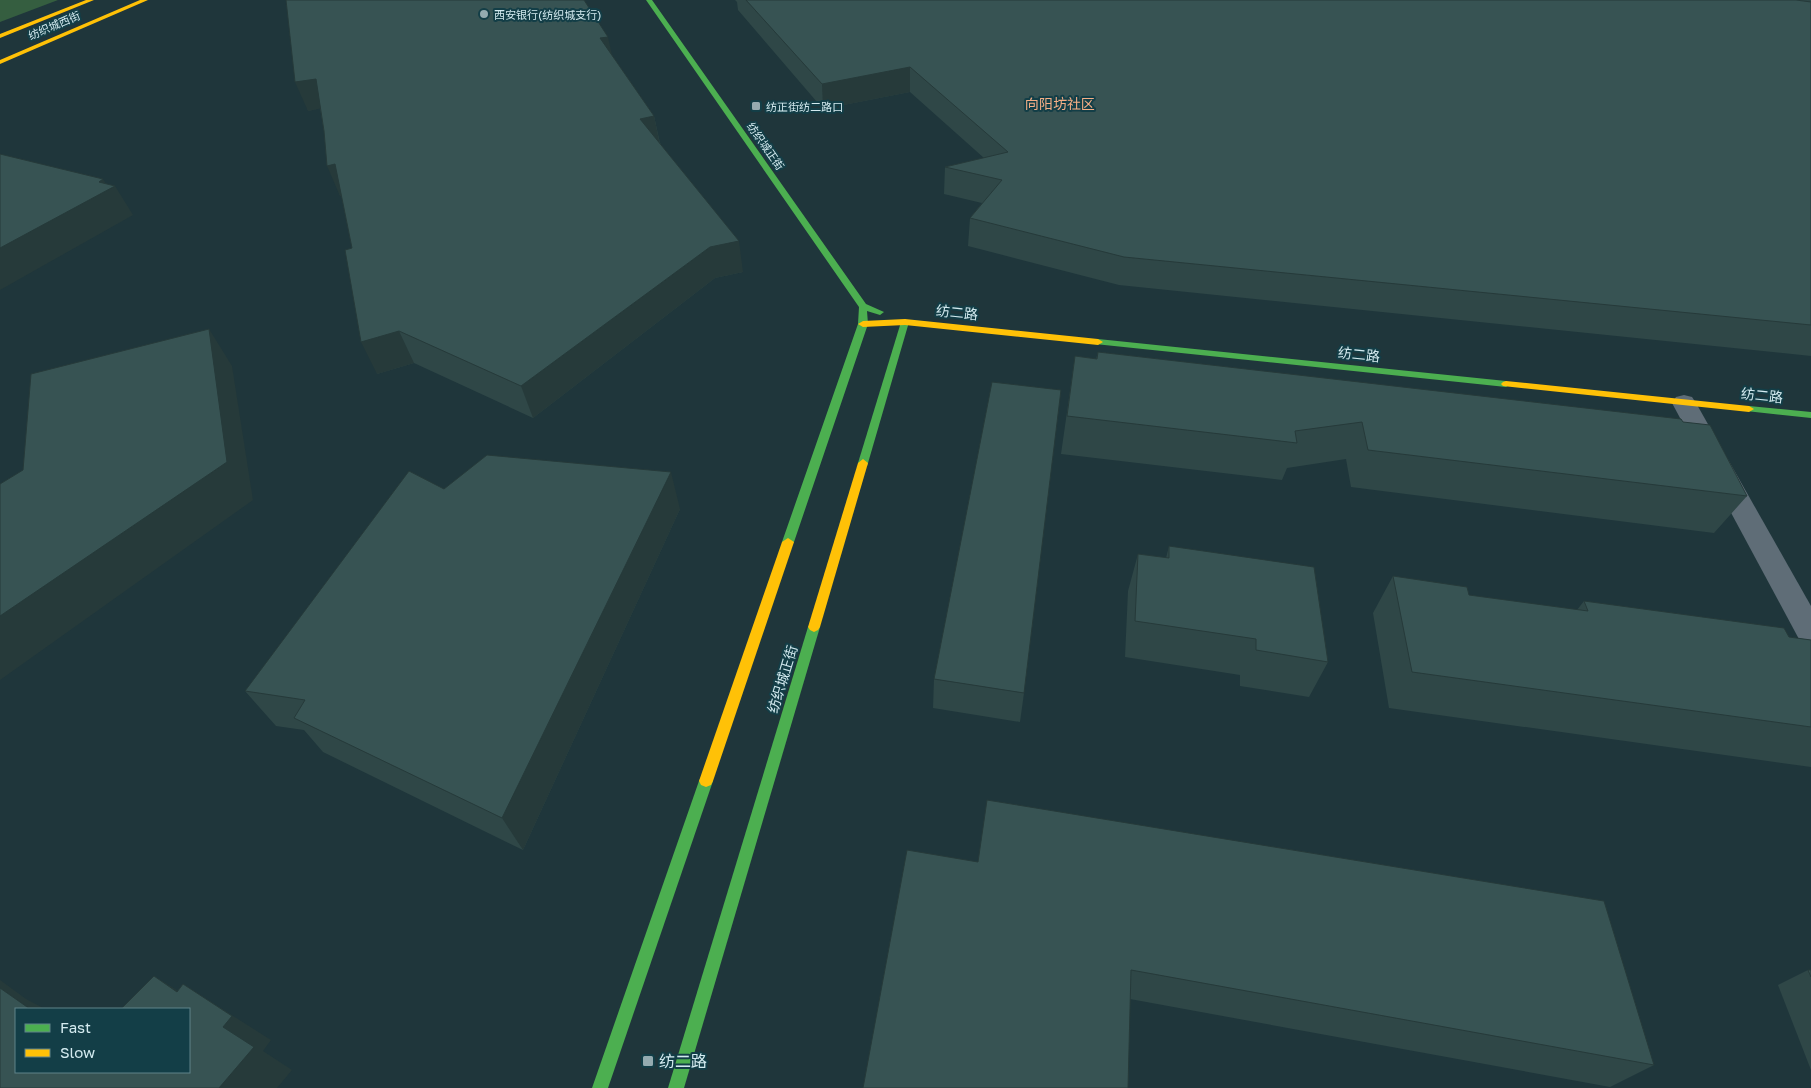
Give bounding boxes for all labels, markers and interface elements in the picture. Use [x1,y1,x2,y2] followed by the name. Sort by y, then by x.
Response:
[26,8,82,42] street label: 纺织城西街
[478,8,490,20] marker: 西安银行(纺织城支行)
[494,8,601,21] place label: 西安银行(纺织城支行)
[1025,95,1095,112] district label: 向阳坊社区
[750,100,762,112] marker: 纺正街纺二路口
[766,100,843,113] place label: 纺正街纺二路口
[745,120,787,172] street label: 纺织城正街
[935,301,979,323] street label: 纺二路
[1337,343,1381,365] street label: 纺二路
[1740,384,1784,406] street label: 纺二路
[764,643,800,715] street label: 纺织城正街
[15,1008,190,1073] legend
[60,1018,91,1036] text: Fast
[60,1043,95,1061] text: Slow
[659,1051,707,1071] place label: 纺二路
[641,1054,655,1068] marker: 纺二路

